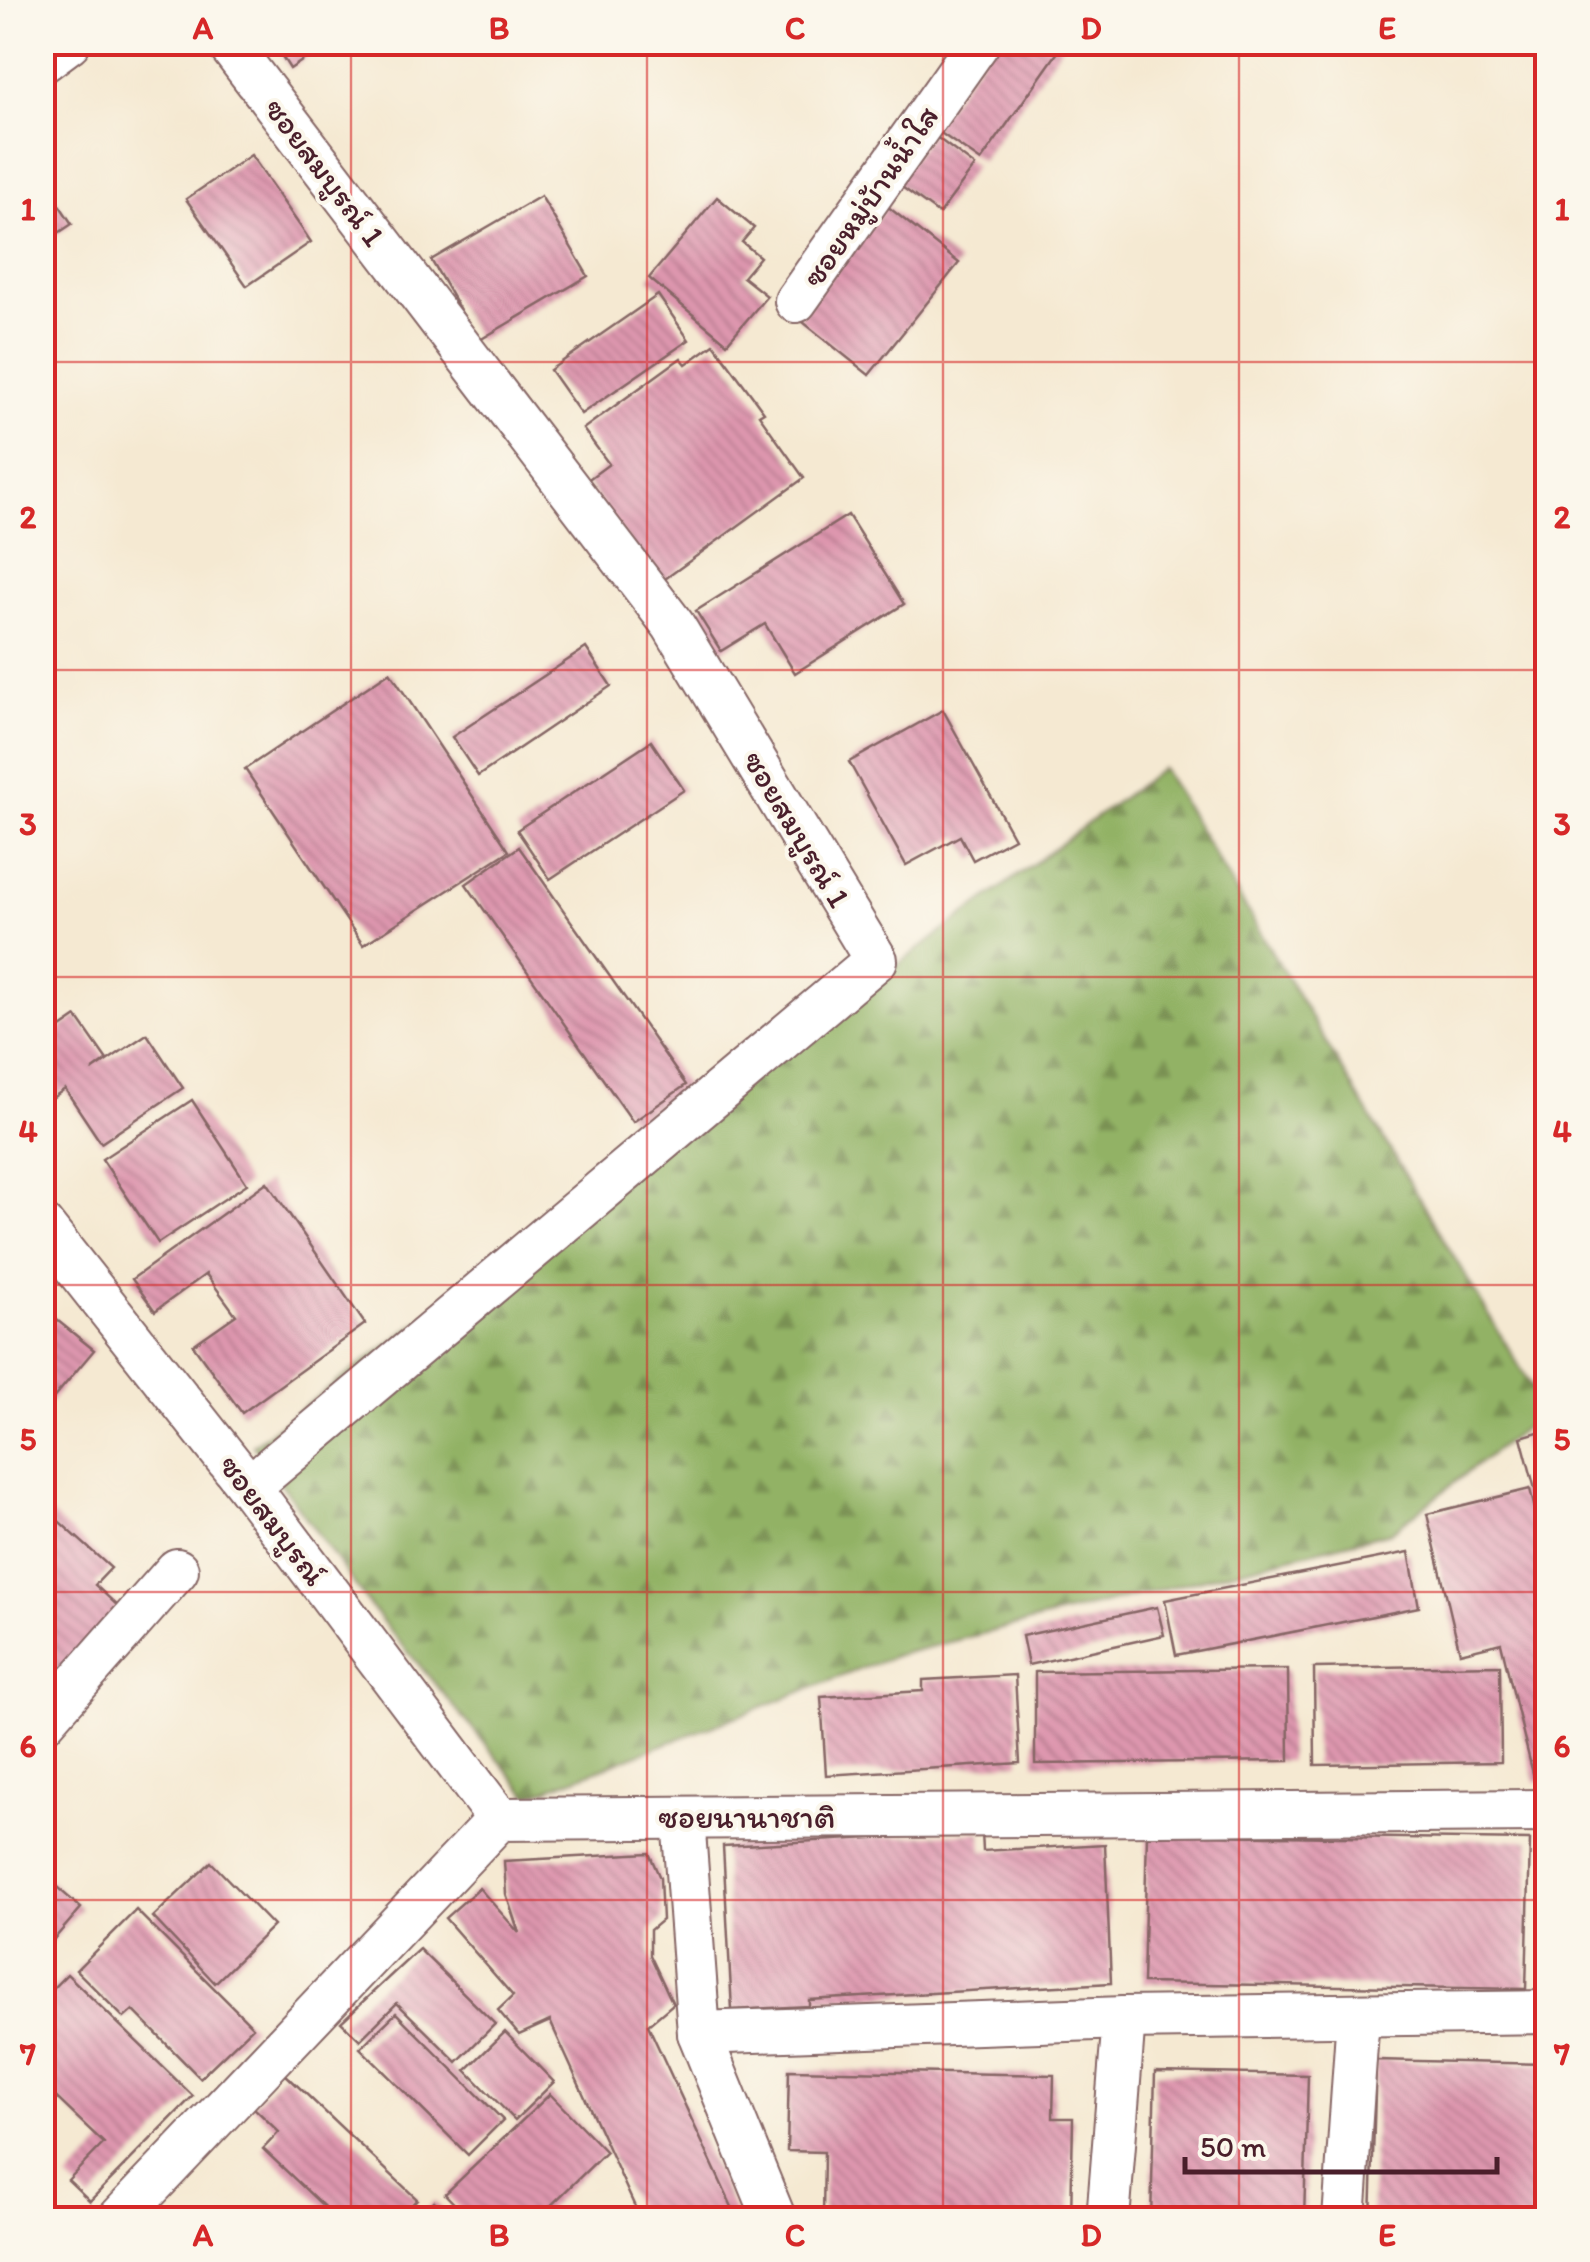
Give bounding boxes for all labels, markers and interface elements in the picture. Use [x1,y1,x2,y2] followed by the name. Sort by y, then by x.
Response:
[192,9,214,47] text: A
[489,9,509,47] text: B
[785,9,805,47] text: C
[1080,9,1102,47] text: D
[1378,9,1396,47] text: E
[255,90,393,255] street label: ซอยสมบูรณ์ 1
[792,97,948,295] street label: ซอยหมู่บ้านน้ำใส
[21,190,36,228] text: 1
[1555,190,1570,228] text: 1
[20,498,37,536] text: 2
[1554,498,1571,536] text: 2
[734,744,859,915] street label: ซอยสมบูรณ์ 1
[19,805,37,843] text: 3
[1553,805,1571,843] text: 3
[18,1112,38,1150] text: 4
[1552,1112,1572,1150] text: 4
[20,1420,37,1458] text: 5
[1554,1420,1571,1458] text: 5
[210,1447,335,1594] street label: ซอยสมบูรณ์
[20,1727,37,1765] text: 6
[1554,1727,1571,1765] text: 6
[658,1798,836,1836] street label: ซอยนานาชาติ
[19,2035,36,2073] text: 7
[1553,2035,1570,2073] text: 7
[1185,2112,1498,2174] scale bar
[1200,2128,1266,2165] text: 50 m
[192,2216,214,2254] text: A
[489,2216,509,2254] text: B
[785,2216,805,2254] text: C
[1080,2216,1102,2254] text: D
[1378,2216,1396,2254] text: E

